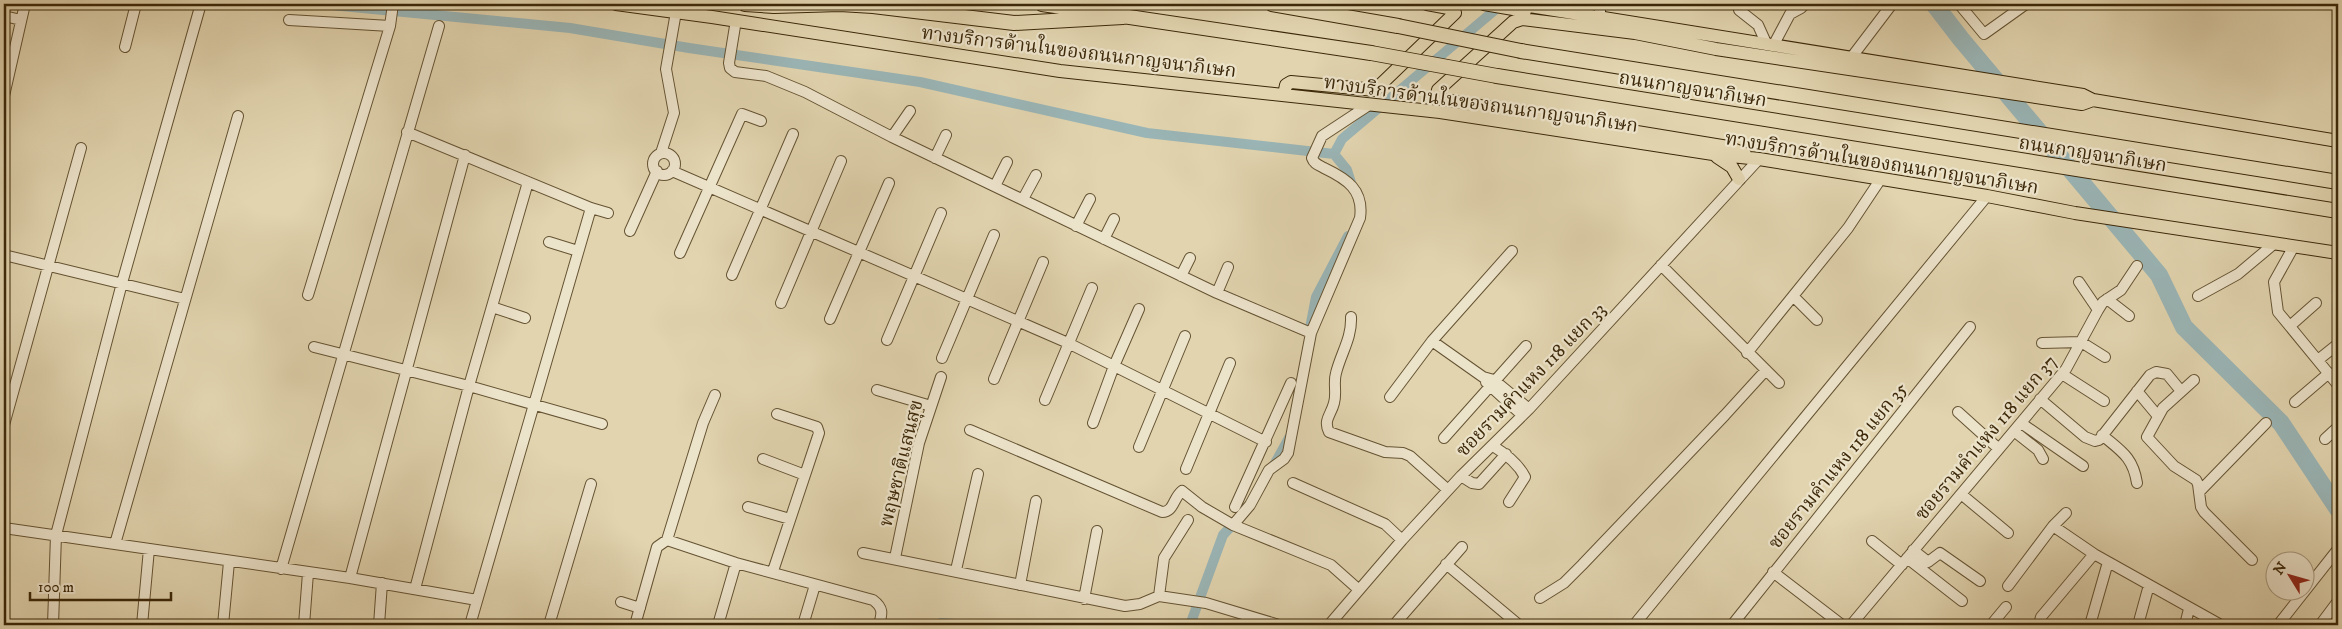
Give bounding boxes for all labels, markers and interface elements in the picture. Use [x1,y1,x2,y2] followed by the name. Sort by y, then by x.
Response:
[920,19,1238,83] street label: ทางบริการด้านในของถนนกาญจนาภิเษก
[1617,66,1768,113] street label: ถนนกาญจนาภิเษก
[1322,68,1640,138] street label: ทางบริการด้านในของถนนกาญจนาภิเษก
[1723,124,2041,200] street label: ทางบริการด้านในของถนนกาญจนาภิเษก
[2017,131,2168,178] street label: ถนนกาญจนาภิเษก
[1451,298,1611,462] street label: ซอยรามคำแหง 118 แยก 33
[1910,351,2062,525] street label: ซอยรามคำแหง 118 แยก 37
[1764,378,1913,554] street label: ซอยรามคำแหง 118 แยก 35
[875,398,928,529] street label: พฤษชาติแสนสุข
[2264,552,2314,602] north arrow
[2270,558,2291,579] text: N
[30,569,171,601] scale bar
[38,578,74,597] text: 100 m

